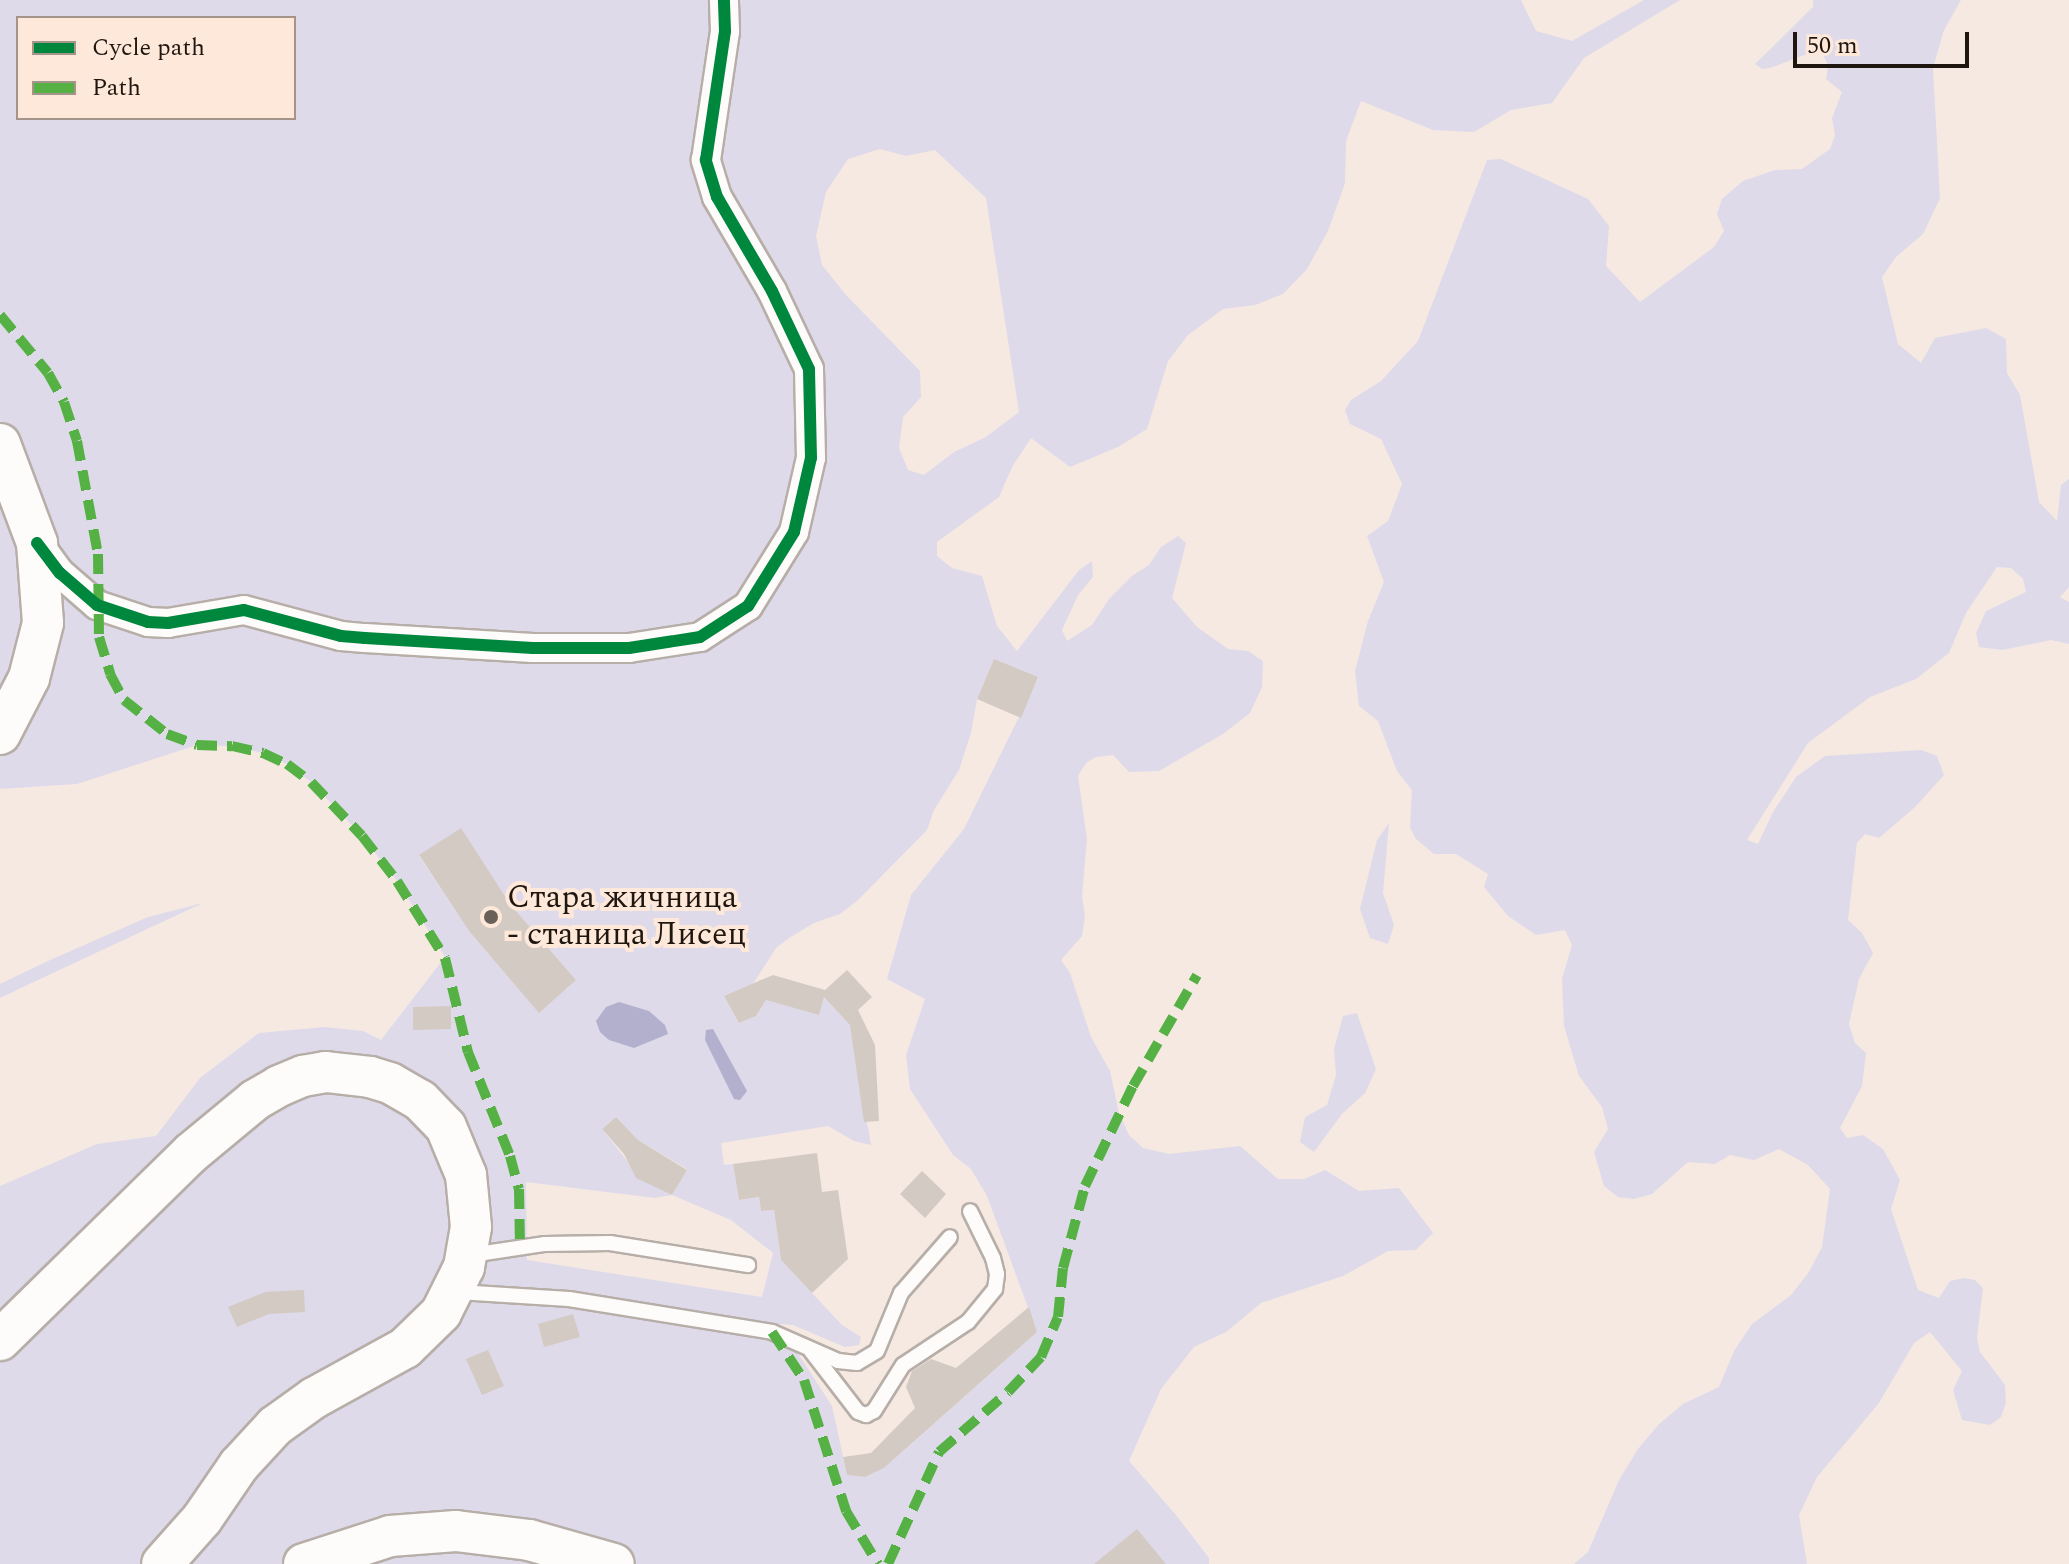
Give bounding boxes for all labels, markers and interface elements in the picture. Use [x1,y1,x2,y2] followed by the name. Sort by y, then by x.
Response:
[16,16,296,120] legend
[1797,16,1973,66] scale bar
[1807,28,1858,64] text: 50 m
[92,30,205,66] text: Cycle path
[92,70,141,106] text: Path
[507,880,746,955] place label: Стара жичница - станица Лисец
[482,908,500,926] marker: Стара жичница - станица Лисец

